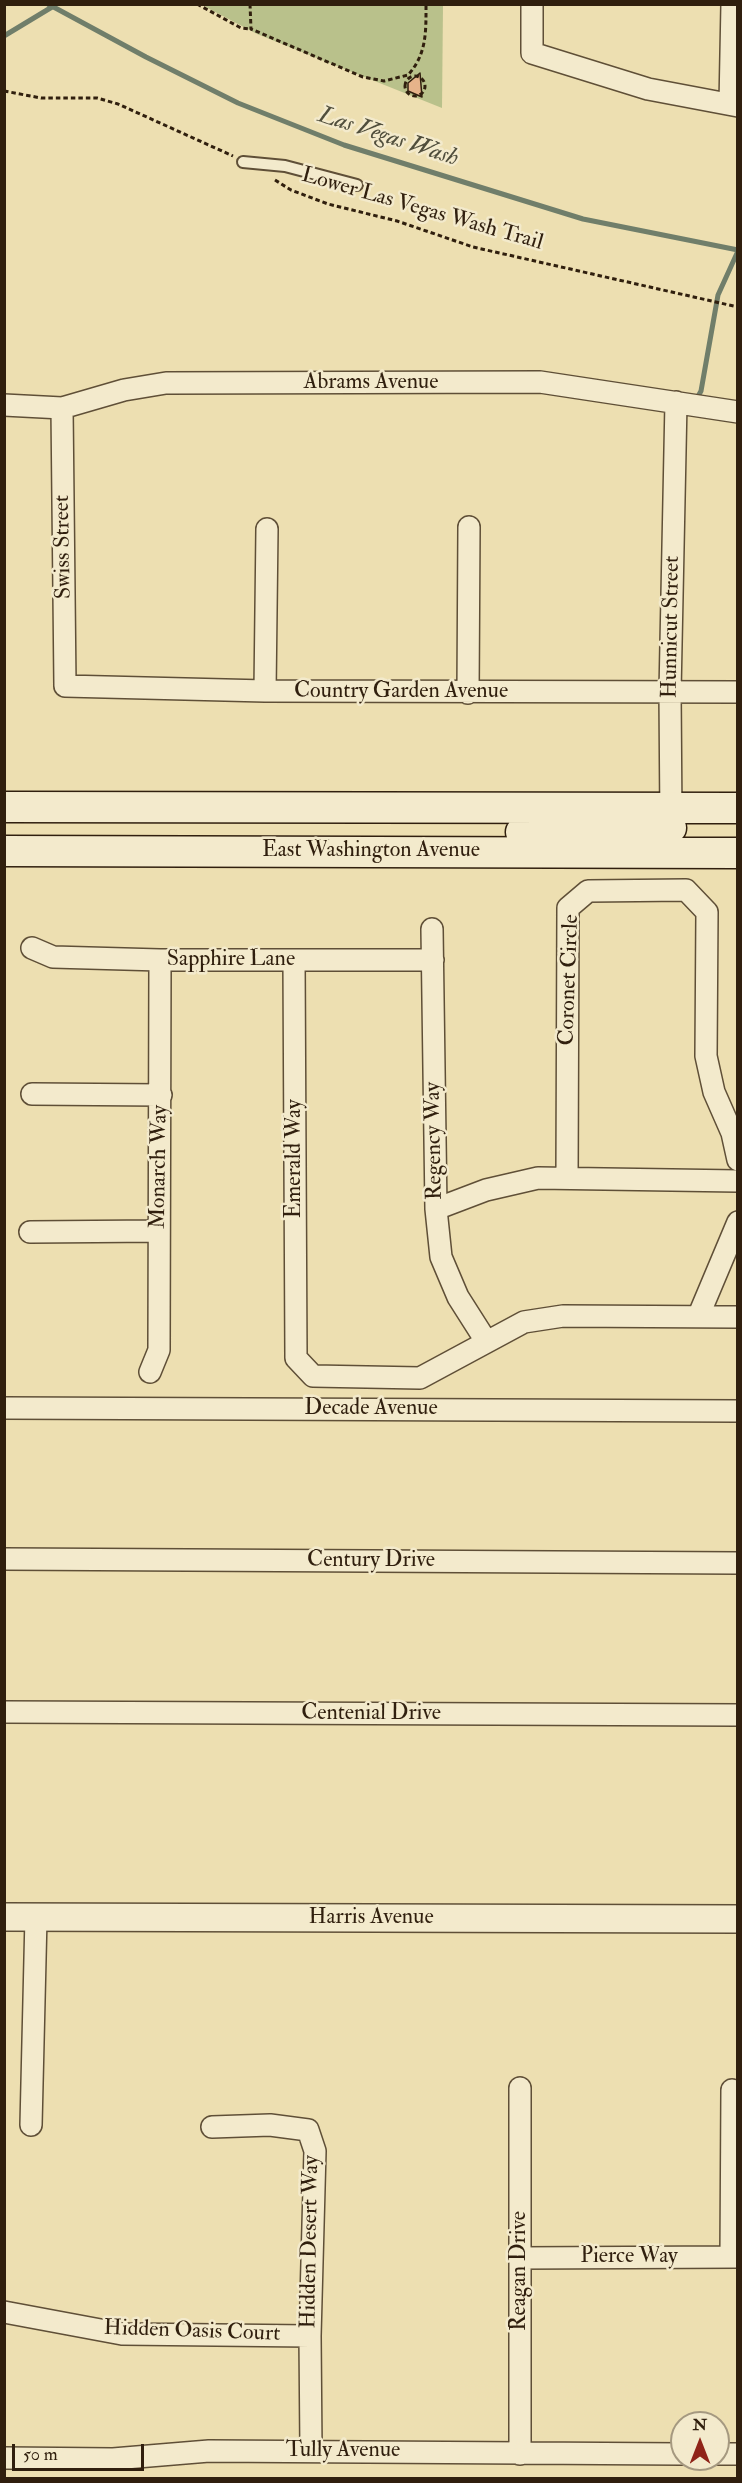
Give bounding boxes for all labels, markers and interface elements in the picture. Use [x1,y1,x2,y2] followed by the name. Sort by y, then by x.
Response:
[314,102,462,174] water label: Las Vegas Wash
[298,163,546,257] street label: Lower Las Vegas Wash Trail
[304,370,438,396] street label: Abrams Avenue
[50,495,78,599] street label: Swiss Street
[658,555,686,699] street label: Hunnicut Street
[294,679,508,705] street label: Country Garden Avenue
[262,838,480,864] street label: East Washington Avenue
[555,914,585,1046] street label: Coronet Circle
[167,947,295,973] street label: Sapphire Lane
[421,1082,449,1200] street label: Regency Way
[282,1099,308,1219] street label: Emerald Way
[146,1105,174,1229] street label: Monarch Way
[304,1396,438,1422] street label: Decade Avenue
[307,1548,435,1574] street label: Century Drive
[301,1701,441,1727] street label: Centenial Drive
[308,1905,434,1931] street label: Harris Avenue
[296,2155,326,2329] street label: Hidden Desert Way
[507,2211,533,2331] street label: Reagan Drive
[580,2244,678,2270] street label: Pierce Way
[103,2316,281,2348] street label: Hidden Oasis Court
[670,2411,730,2471] north arrow
[693,2415,707,2435] text: N
[15,2432,147,2470] scale bar
[286,2438,400,2464] street label: Tully Avenue
[23,2443,58,2466] text: 50 m

